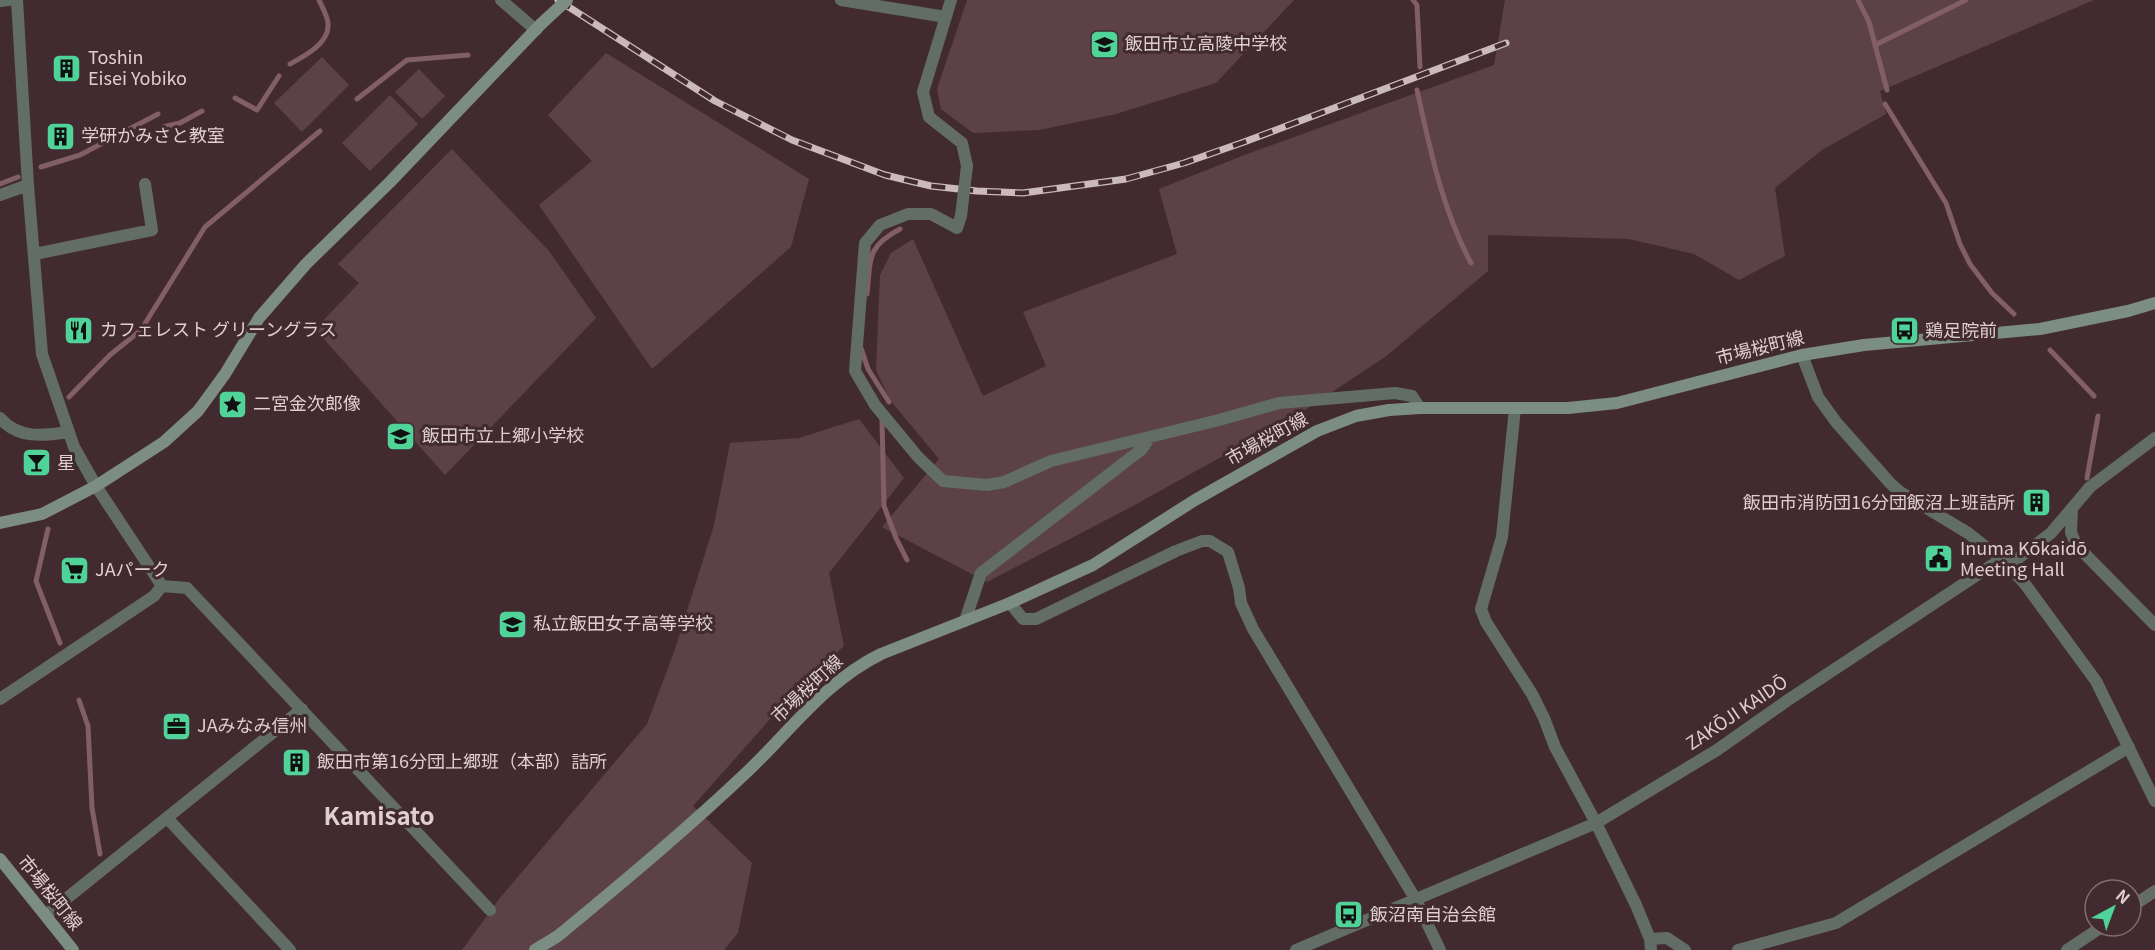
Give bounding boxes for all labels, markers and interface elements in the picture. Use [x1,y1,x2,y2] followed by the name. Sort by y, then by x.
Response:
[1088,28,1120,60] school or university icon: 飯田市立高陵中学校
[1125,29,1287,55] place label: 飯田市立高陵中学校
[88,43,187,90] place label: Toshin Eisei Yobiko
[51,52,83,84] building icon: Toshin Eisei Yobiko
[44,120,76,152] building icon: 学研かみさと教室
[81,121,225,147] place label: 学研かみさと教室
[63,314,95,346] restaurant icon: カフェレスト グリーングラス
[100,315,337,341] place label: カフェレスト グリーングラス
[1888,315,1920,347] bus stop icon: 鶏足院前
[1925,316,1997,342] place label: 鶏足院前
[1713,323,1806,370] street label: 市場桜町線
[216,388,248,420] place icon: 二宮金次郎像
[253,389,361,415] place label: 二宮金次郎像
[1220,404,1312,470] street label: 市場桜町線
[385,420,417,452] school or university icon: 飯田市立上郷小学校
[422,421,584,447] place label: 飯田市立上郷小学校
[20,447,52,479] bar icon: 星
[57,448,75,474] place label: 星
[2020,487,2052,519] building icon: 飯田市消防団16分団飯沼上班詰所
[1743,488,2015,514] place label: 飯田市消防団16分団飯沼上班詰所
[1960,534,2087,581] place label: Inuma Kōkaidō Meeting Hall
[1923,543,1955,575] public building icon: Inuma Kōkaidō Meeting Hall
[58,554,90,586] supermarket icon: JAパーク
[95,555,170,581] place label: JAパーク
[496,608,528,640] school or university icon: 私立飯田女子高等学校
[533,609,713,635] place label: 私立飯田女子高等学校
[764,647,847,728] street label: 市場桜町線
[1680,668,1792,755] street label: ZAKŌJI KAIDŌ
[160,710,192,742] office icon: JAみなみ信州
[197,711,308,737] place label: JAみなみ信州
[280,746,312,778] building icon: 飯田市第16分団上郷班（本部）詰所
[317,747,607,773] place label: 飯田市第16分団上郷班（本部）詰所
[323,797,435,832] district label: Kamisato
[13,849,90,935] street label: 市場桜町線
[2083,878,2143,938] north arrow
[2111,883,2136,909] text: N
[1333,899,1365,931] bus stop icon: 飯沼南自治会館
[1370,900,1496,926] place label: 飯沼南自治会館

